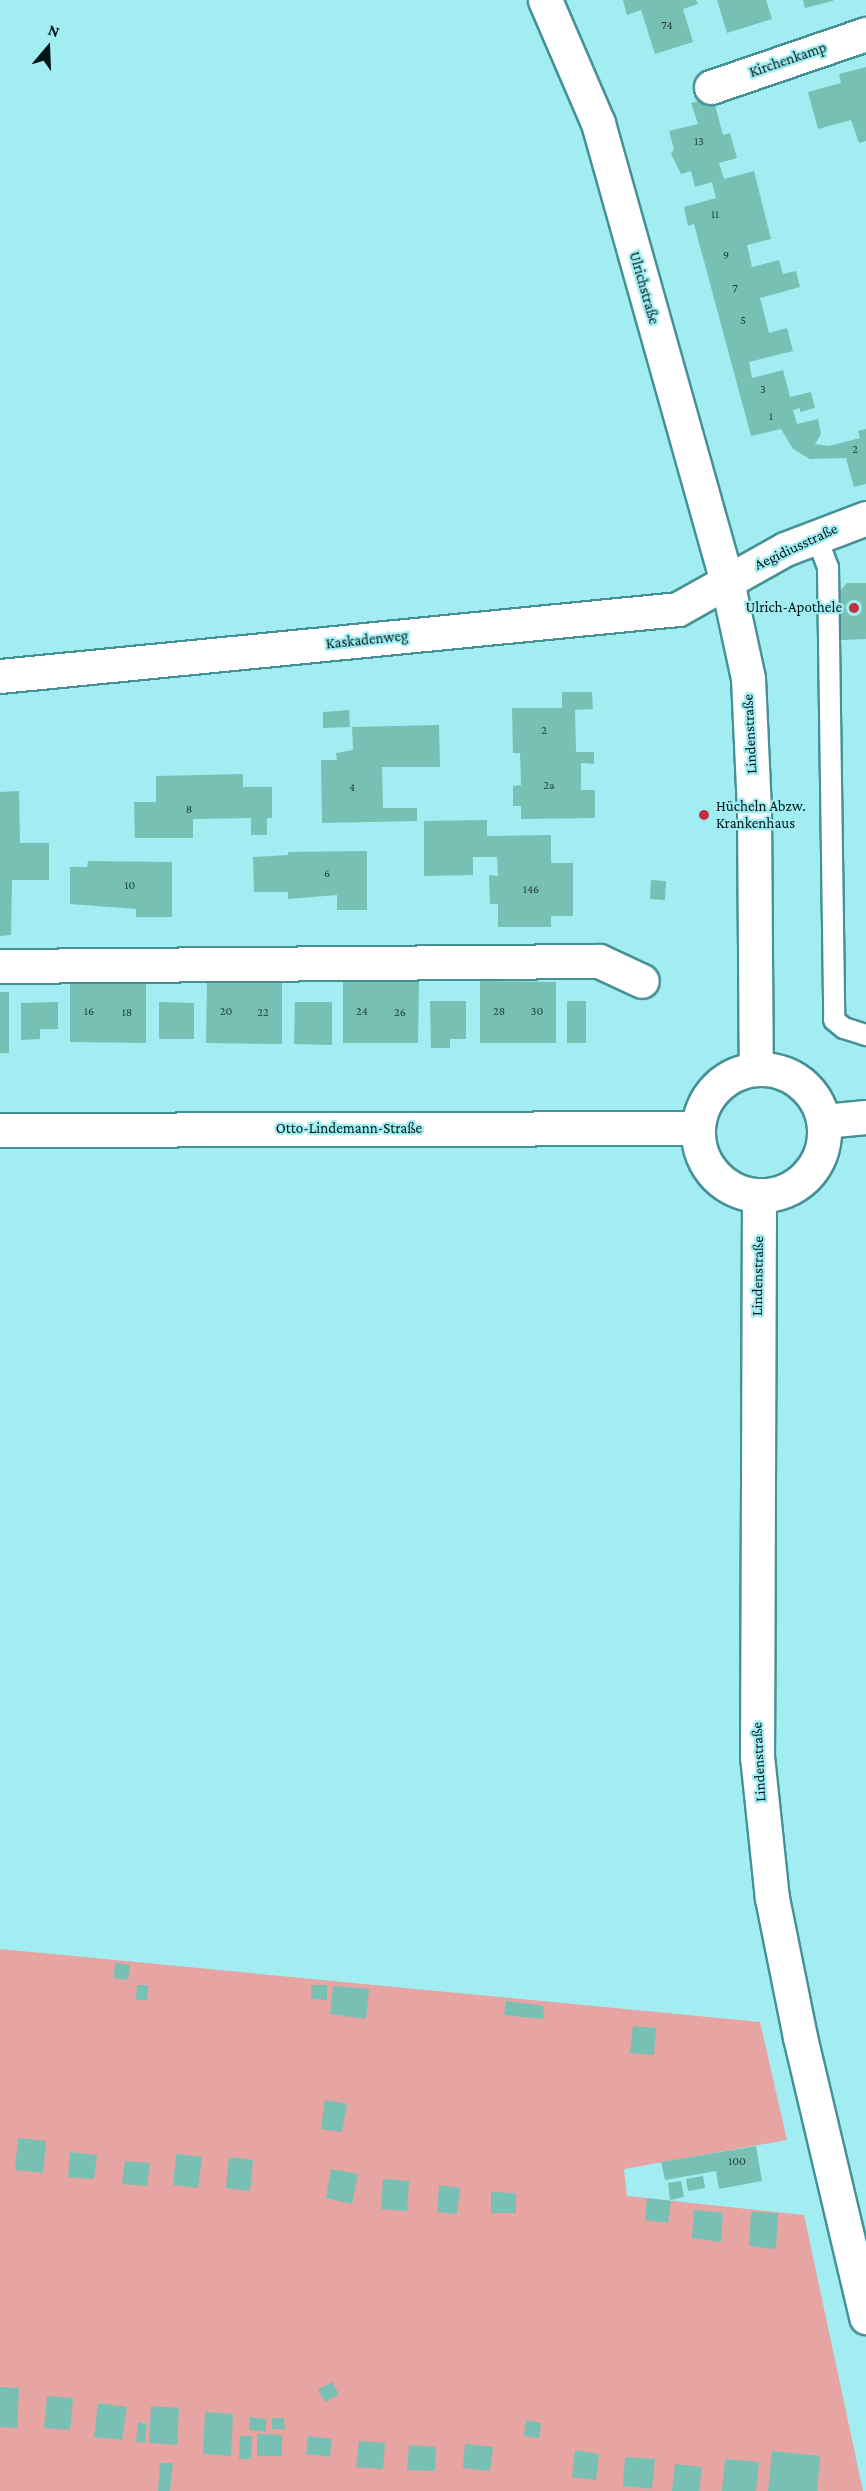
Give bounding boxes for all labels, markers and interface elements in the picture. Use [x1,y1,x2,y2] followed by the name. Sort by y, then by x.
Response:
[18,18,78,78] north arrow
[661,19,673,33] house number: 74
[46,21,62,40] text: N
[747,38,829,82] street label: Kirchenkamp
[694,135,704,149] house number: 13
[711,208,719,222] house number: 11
[723,249,729,263] house number: 9
[625,250,663,326] street label: Ulrichstraße
[732,282,738,296] house number: 7
[740,314,746,328] house number: 5
[760,383,766,397] house number: 3
[769,410,773,424] house number: 1
[852,443,858,457] house number: 2
[752,520,840,574] street label: Aegidiusstraße
[745,599,842,617] place label: Ulrich-Apothele
[847,601,861,615] marker: Ulrich-Apothele
[325,627,409,653] street label: Kaskadenweg
[739,694,761,774] street label: Lindenstraße
[541,724,547,738] house number: 2
[543,779,555,793] house number: 2a
[349,781,355,795] house number: 4
[716,797,806,832] place label: Hücheln Abzw. Krankenhaus
[186,803,192,817] house number: 8
[697,808,711,822] marker: Hücheln Abzw. Krankenhaus
[324,867,330,881] house number: 6
[125,879,135,893] house number: 10
[523,883,539,897] house number: 146
[84,1005,94,1019] house number: 16
[220,1005,232,1019] house number: 20
[356,1005,368,1019] house number: 24
[493,1005,505,1019] house number: 28
[531,1005,543,1019] house number: 30
[122,1006,132,1020] house number: 18
[257,1006,269,1020] house number: 22
[394,1006,406,1020] house number: 26
[276,1120,422,1138] street label: Otto-Lindemann-Straße
[748,1236,768,1316] street label: Lindenstraße
[748,1722,770,1802] street label: Lindenstraße
[728,2155,746,2169] house number: 100

